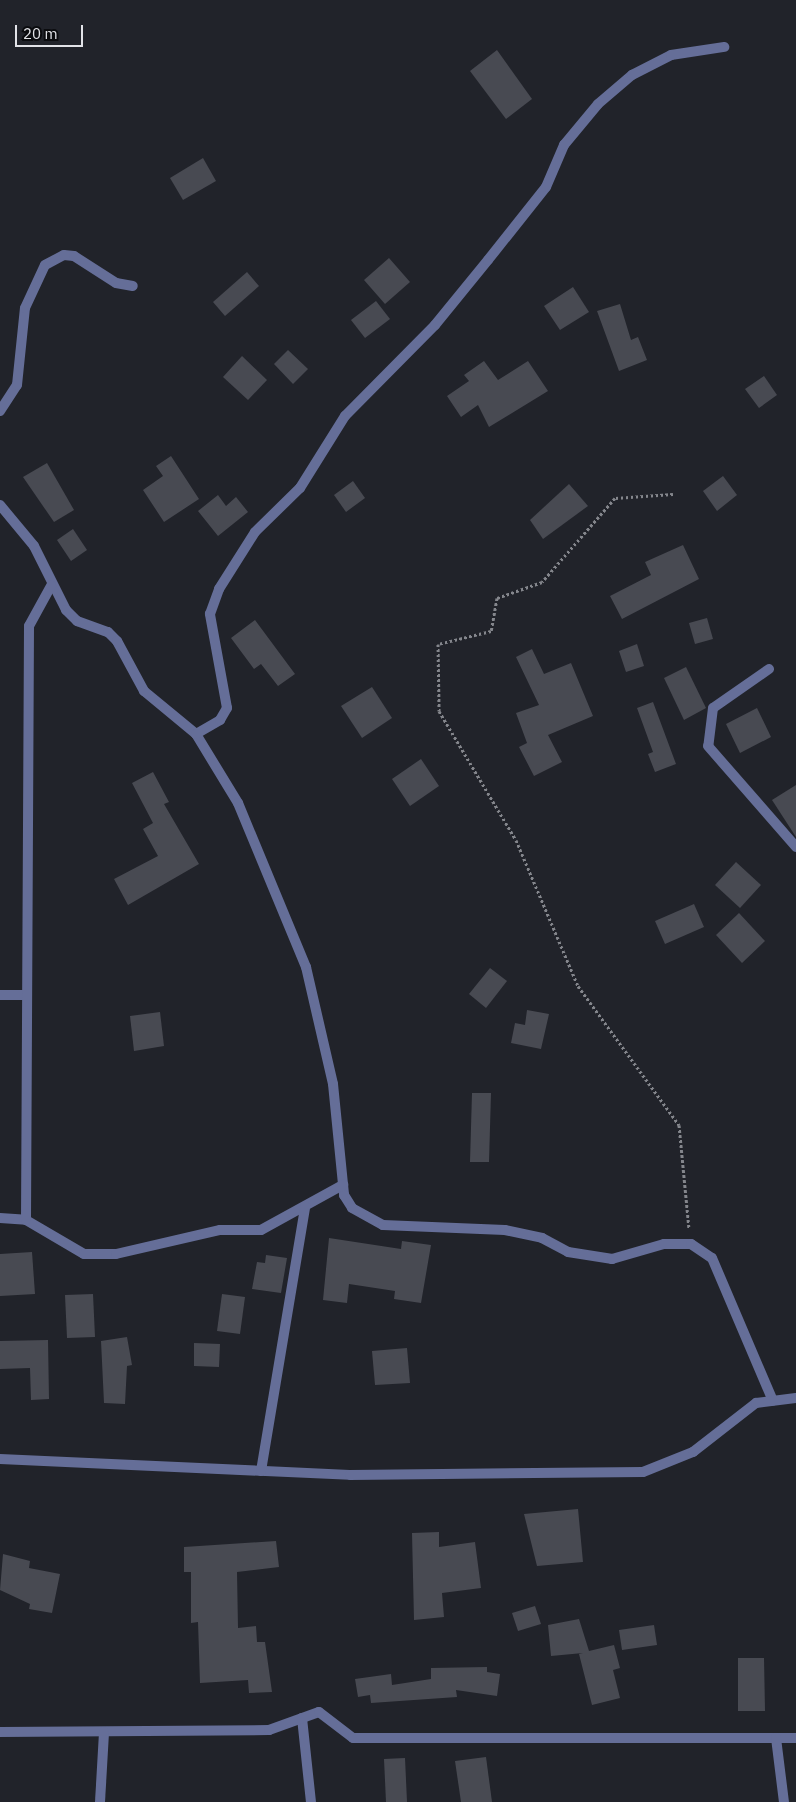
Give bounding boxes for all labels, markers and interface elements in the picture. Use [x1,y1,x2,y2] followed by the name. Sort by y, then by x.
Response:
[18,15,85,47] scale bar
[23,24,58,43] text: 20 m

